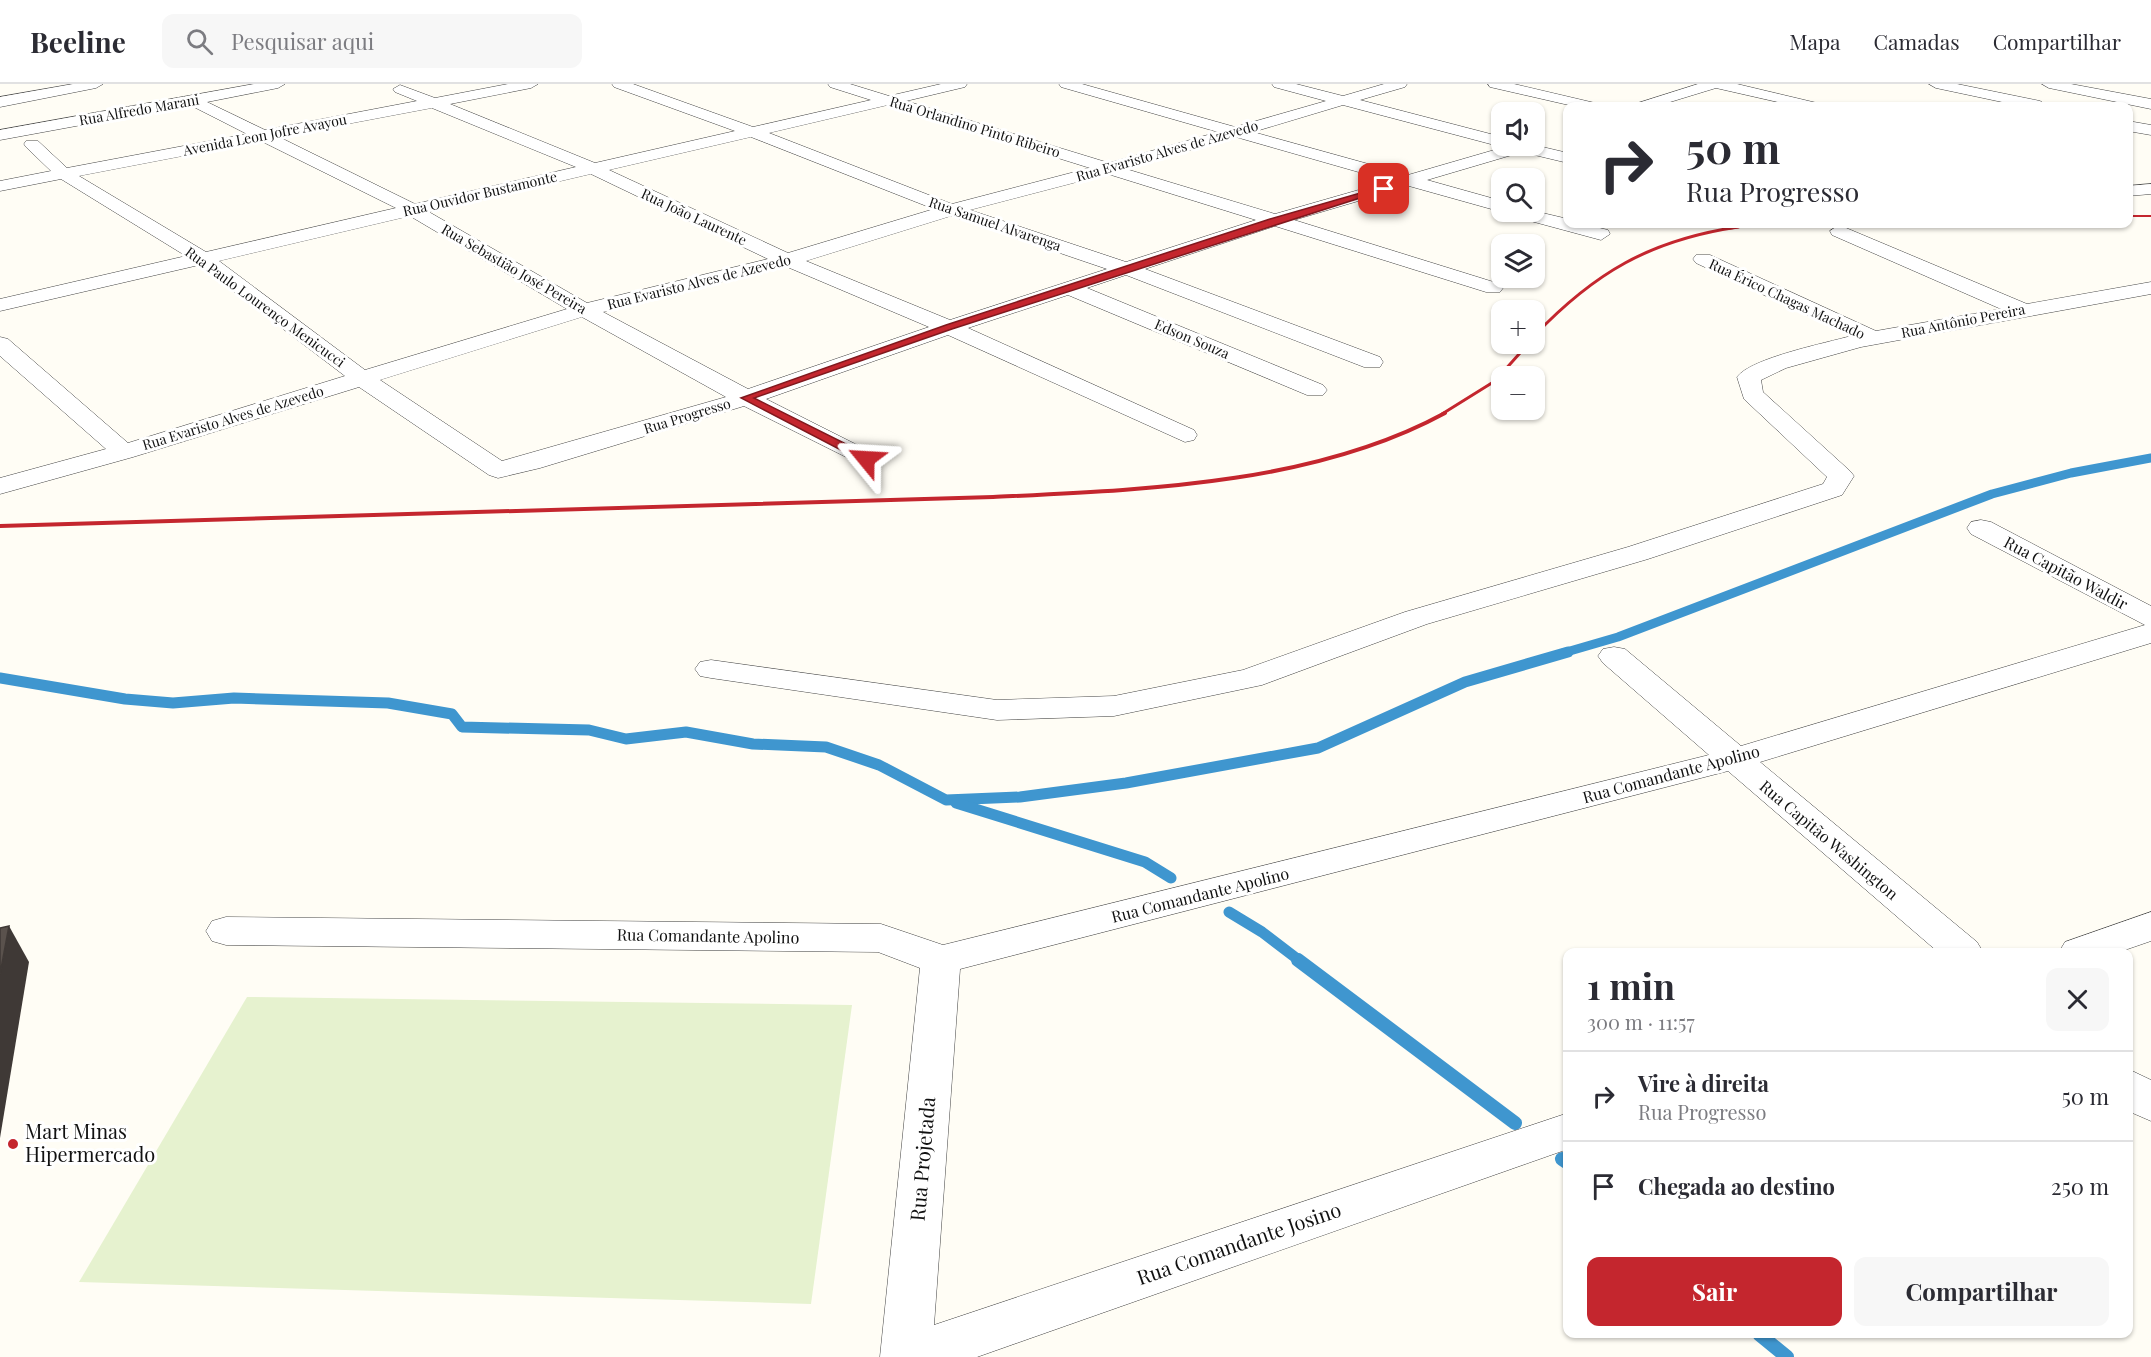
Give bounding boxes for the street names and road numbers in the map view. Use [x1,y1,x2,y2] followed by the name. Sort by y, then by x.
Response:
[77,90,200,129] street label: Rua Alfredo Marani
[887,91,1063,162] street label: Rua Orlandino Pinto Ribeiro
[181,109,348,160] street label: Avenida Leon Jofre Avayou
[1074,115,1260,186] street label: Rua Evaristo Alves de Azevedo
[401,167,559,221] street label: Rua Ouvidor Bustamonte
[638,184,750,249] street label: Rua João Laurente
[926,192,1064,255] street label: Rua Samuel Alvarenga
[438,219,590,318] street label: Rua Sebastião José Pereira
[182,242,349,371] street label: Rua Paulo Lourenço Menicucci
[605,249,793,314] street label: Rua Evaristo Alves de Azevedo
[1706,254,1869,343] street label: Rua Érico Chagas Machado
[1899,299,2027,342] street label: Rua Antônio Pereira
[1152,314,1232,363] street label: Edson Souza
[140,381,326,454] street label: Rua Evaristo Alves de Azevedo
[641,393,733,438] street label: Rua Progresso
[2001,531,2132,614] street label: Rua Capitão Waldir
[1580,740,1762,807] street label: Rua Comandante Apolino
[1756,775,1903,904] street label: Rua Capitão Washington
[1109,862,1291,927] street label: Rua Comandante Apolino
[617,923,800,948] street label: Rua Comandante Apolino
[903,1096,940,1222] street label: Rua Projetada
[1133,1195,1344,1290] street label: Rua Comandante Josino

